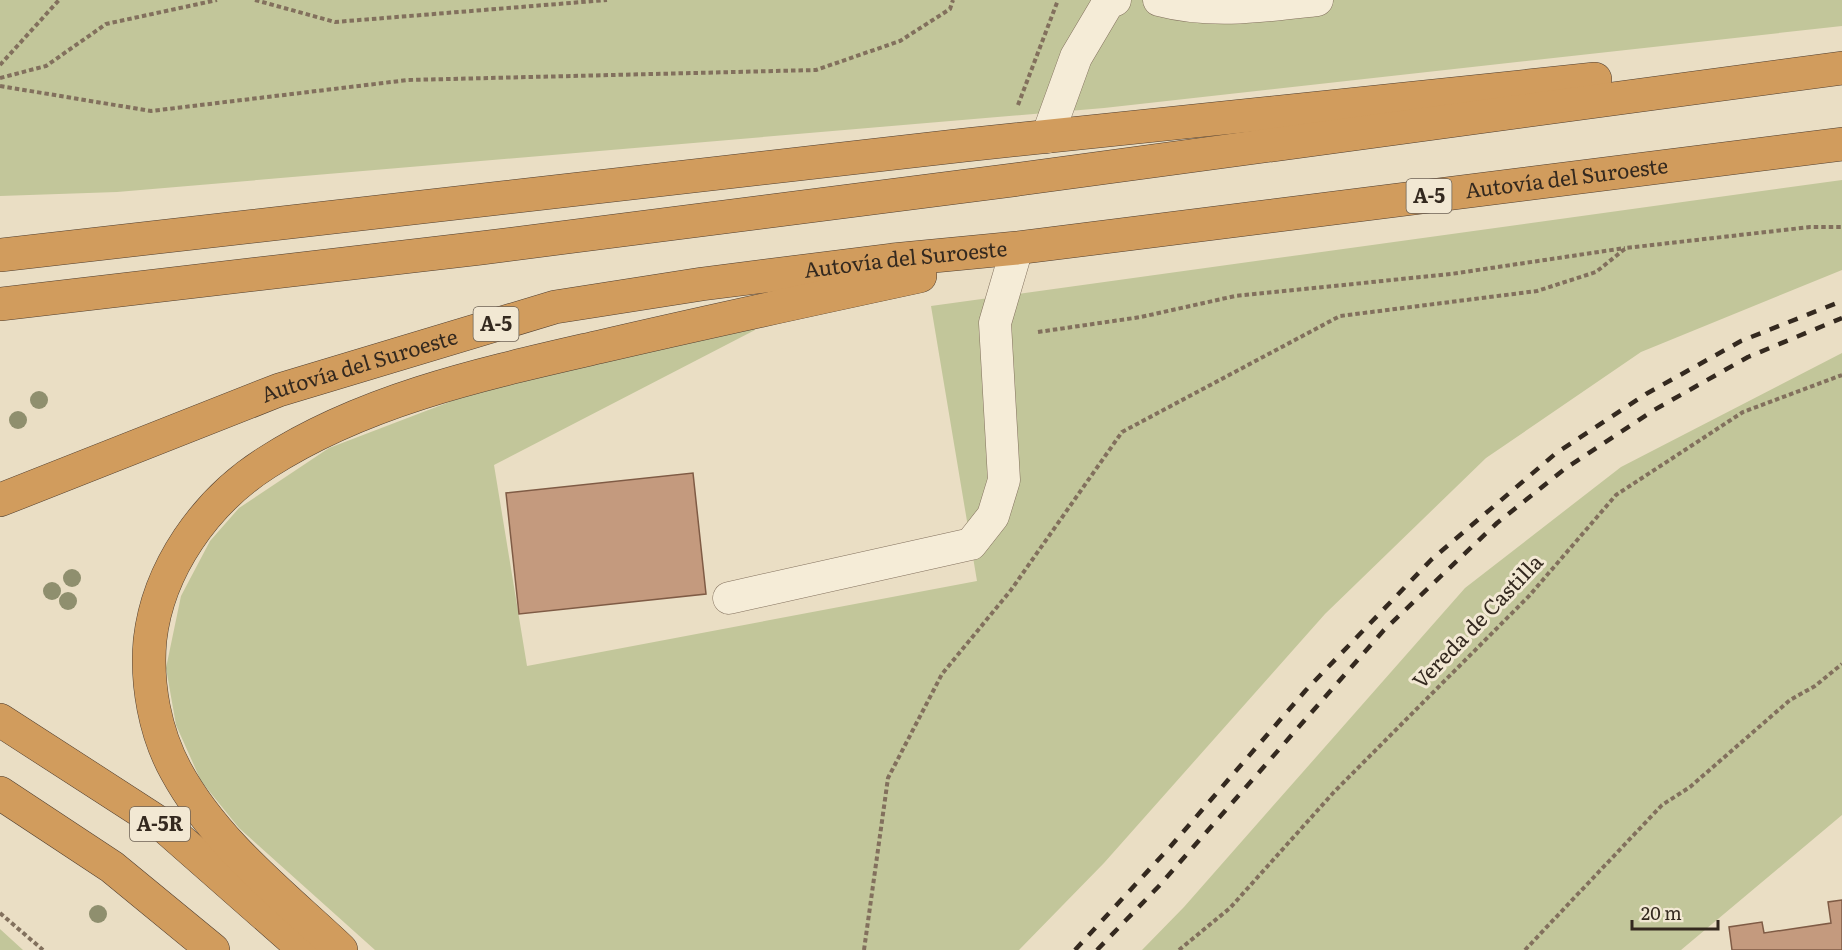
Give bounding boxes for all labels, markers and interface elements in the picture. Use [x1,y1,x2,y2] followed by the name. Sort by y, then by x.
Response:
[1463,148,1670,204] street label: Autovía del Suroeste
[1406,179,1452,213] road number: A-5
[802,231,1008,284] street label: Autovía del Suroeste
[474,307,518,341] road number: A-5
[256,319,461,409] street label: Autovía del Suroeste
[1404,546,1549,695] street label: Vereda de Castilla
[130,807,190,841] road number: A-5R
[1632,893,1718,931] scale bar
[1641,899,1682,926] text: 20 m

